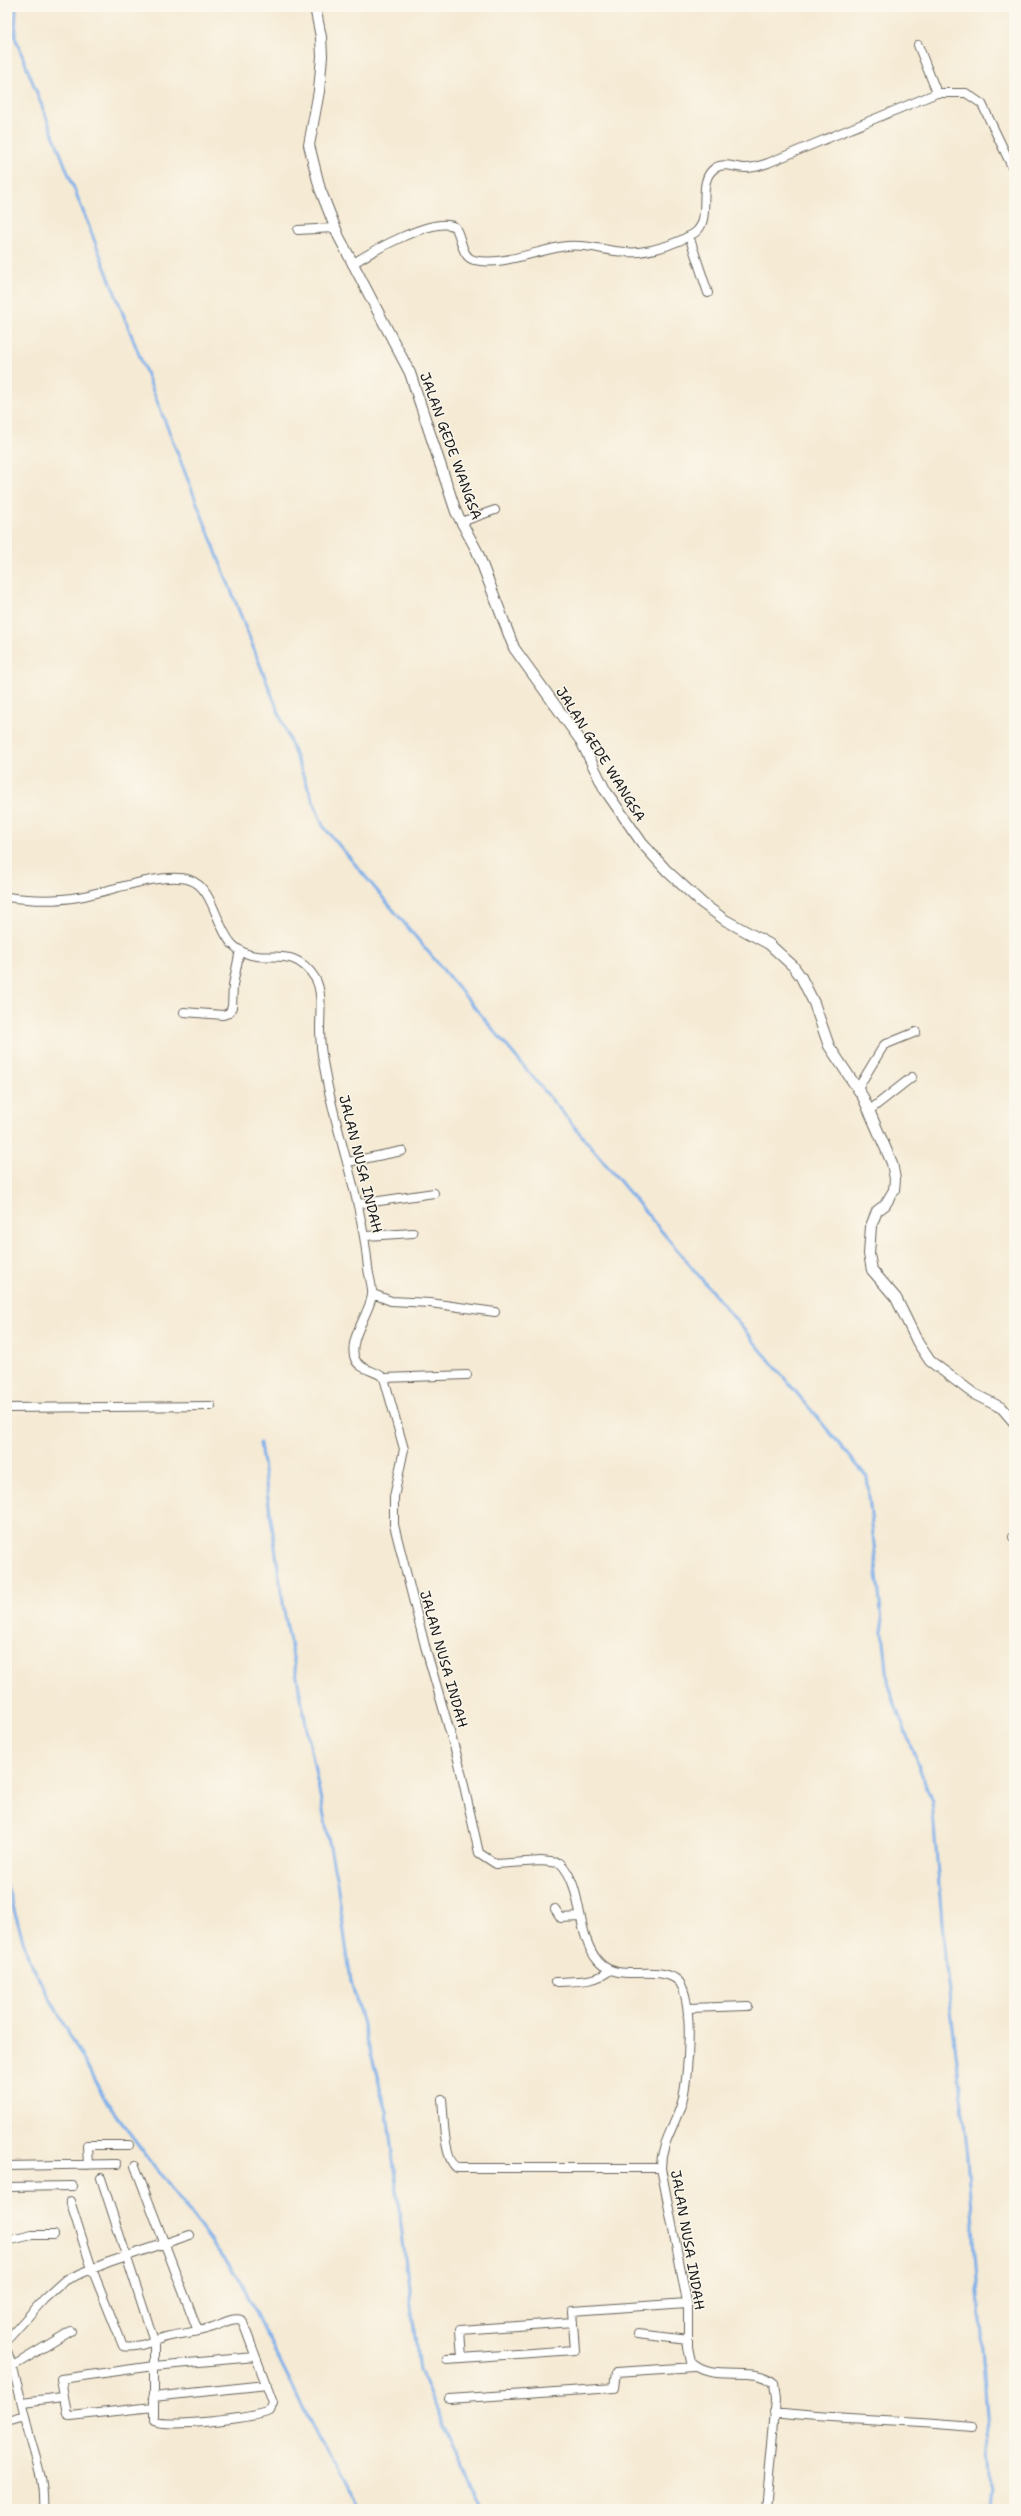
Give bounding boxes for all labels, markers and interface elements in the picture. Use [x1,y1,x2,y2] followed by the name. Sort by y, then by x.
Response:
[416,370,486,522] street label: JALAN GEDE WANGSA
[552,683,650,825] street label: JALAN GEDE WANGSA
[335,1093,387,1235] street label: JALAN NUSA INDAH
[416,1588,472,1730] street label: JALAN NUSA INDAH
[667,2169,709,2311] street label: JALAN NUSA INDAH

